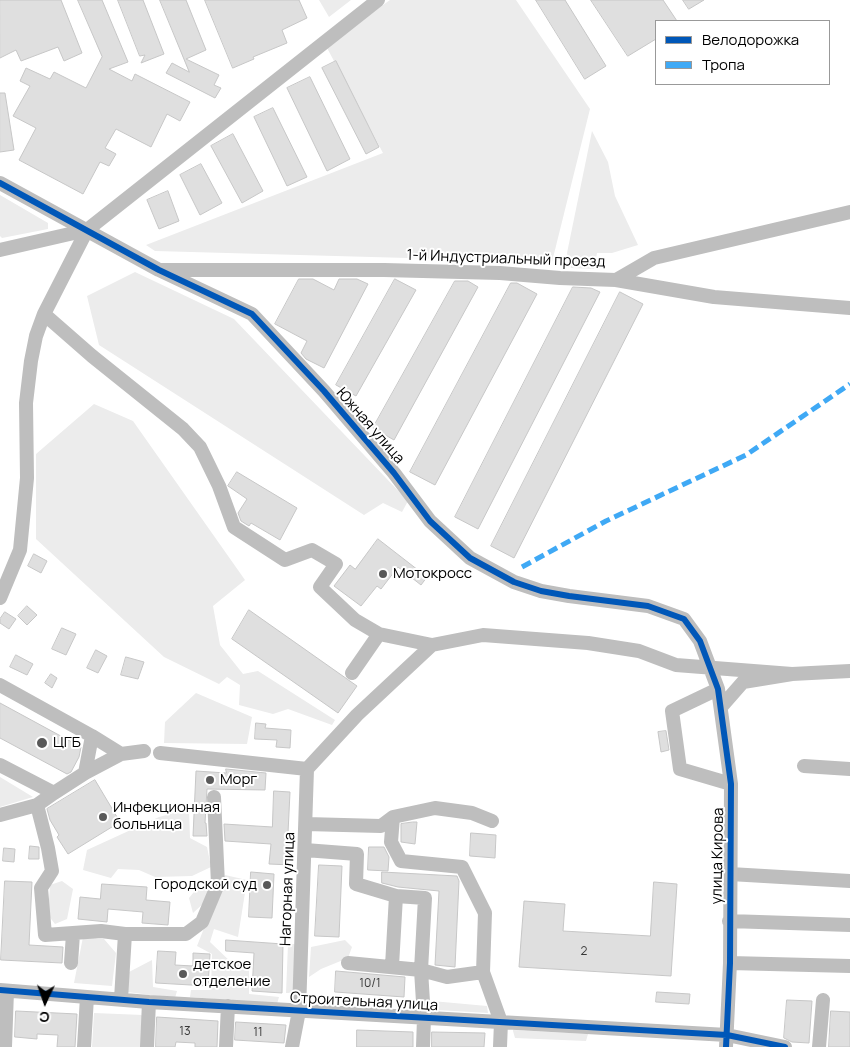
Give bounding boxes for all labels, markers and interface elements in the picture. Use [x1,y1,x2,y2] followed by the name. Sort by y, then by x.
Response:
[655,20,830,85] legend
[702,29,799,50] text: Велодорожка
[702,54,745,75] text: Тропа
[406,247,606,271] street label: 1-й Индустриальный проезд
[332,384,408,468] street label: Южная улица
[393,565,472,583] place label: Мотокросс
[377,568,389,580] marker: Мотокросс
[53,734,81,752] place label: ЦГБ
[35,736,49,750] marker: ЦГБ
[220,771,257,789] place label: Морг
[204,774,216,786] marker: Морг
[113,799,220,834] place label: Инфекционная больница
[708,807,728,905] street label: улица Кирова
[97,811,109,823] marker: Инфекционная больница
[277,832,299,946] street label: Нагорная улица
[154,876,257,894] place label: Городской суд
[261,879,273,891] marker: Городской суд
[581,945,587,959] house number: 2
[193,956,270,991] place label: детское отделение
[177,968,189,980] marker: детское отделение
[20,977,70,1027] north arrow
[359,977,381,991] house number: 10/1
[289,989,439,1015] street label: Строительная улица
[39,1008,50,1027] text: С
[179,1025,191,1039] house number: 13
[253,1026,263,1040] house number: 11

